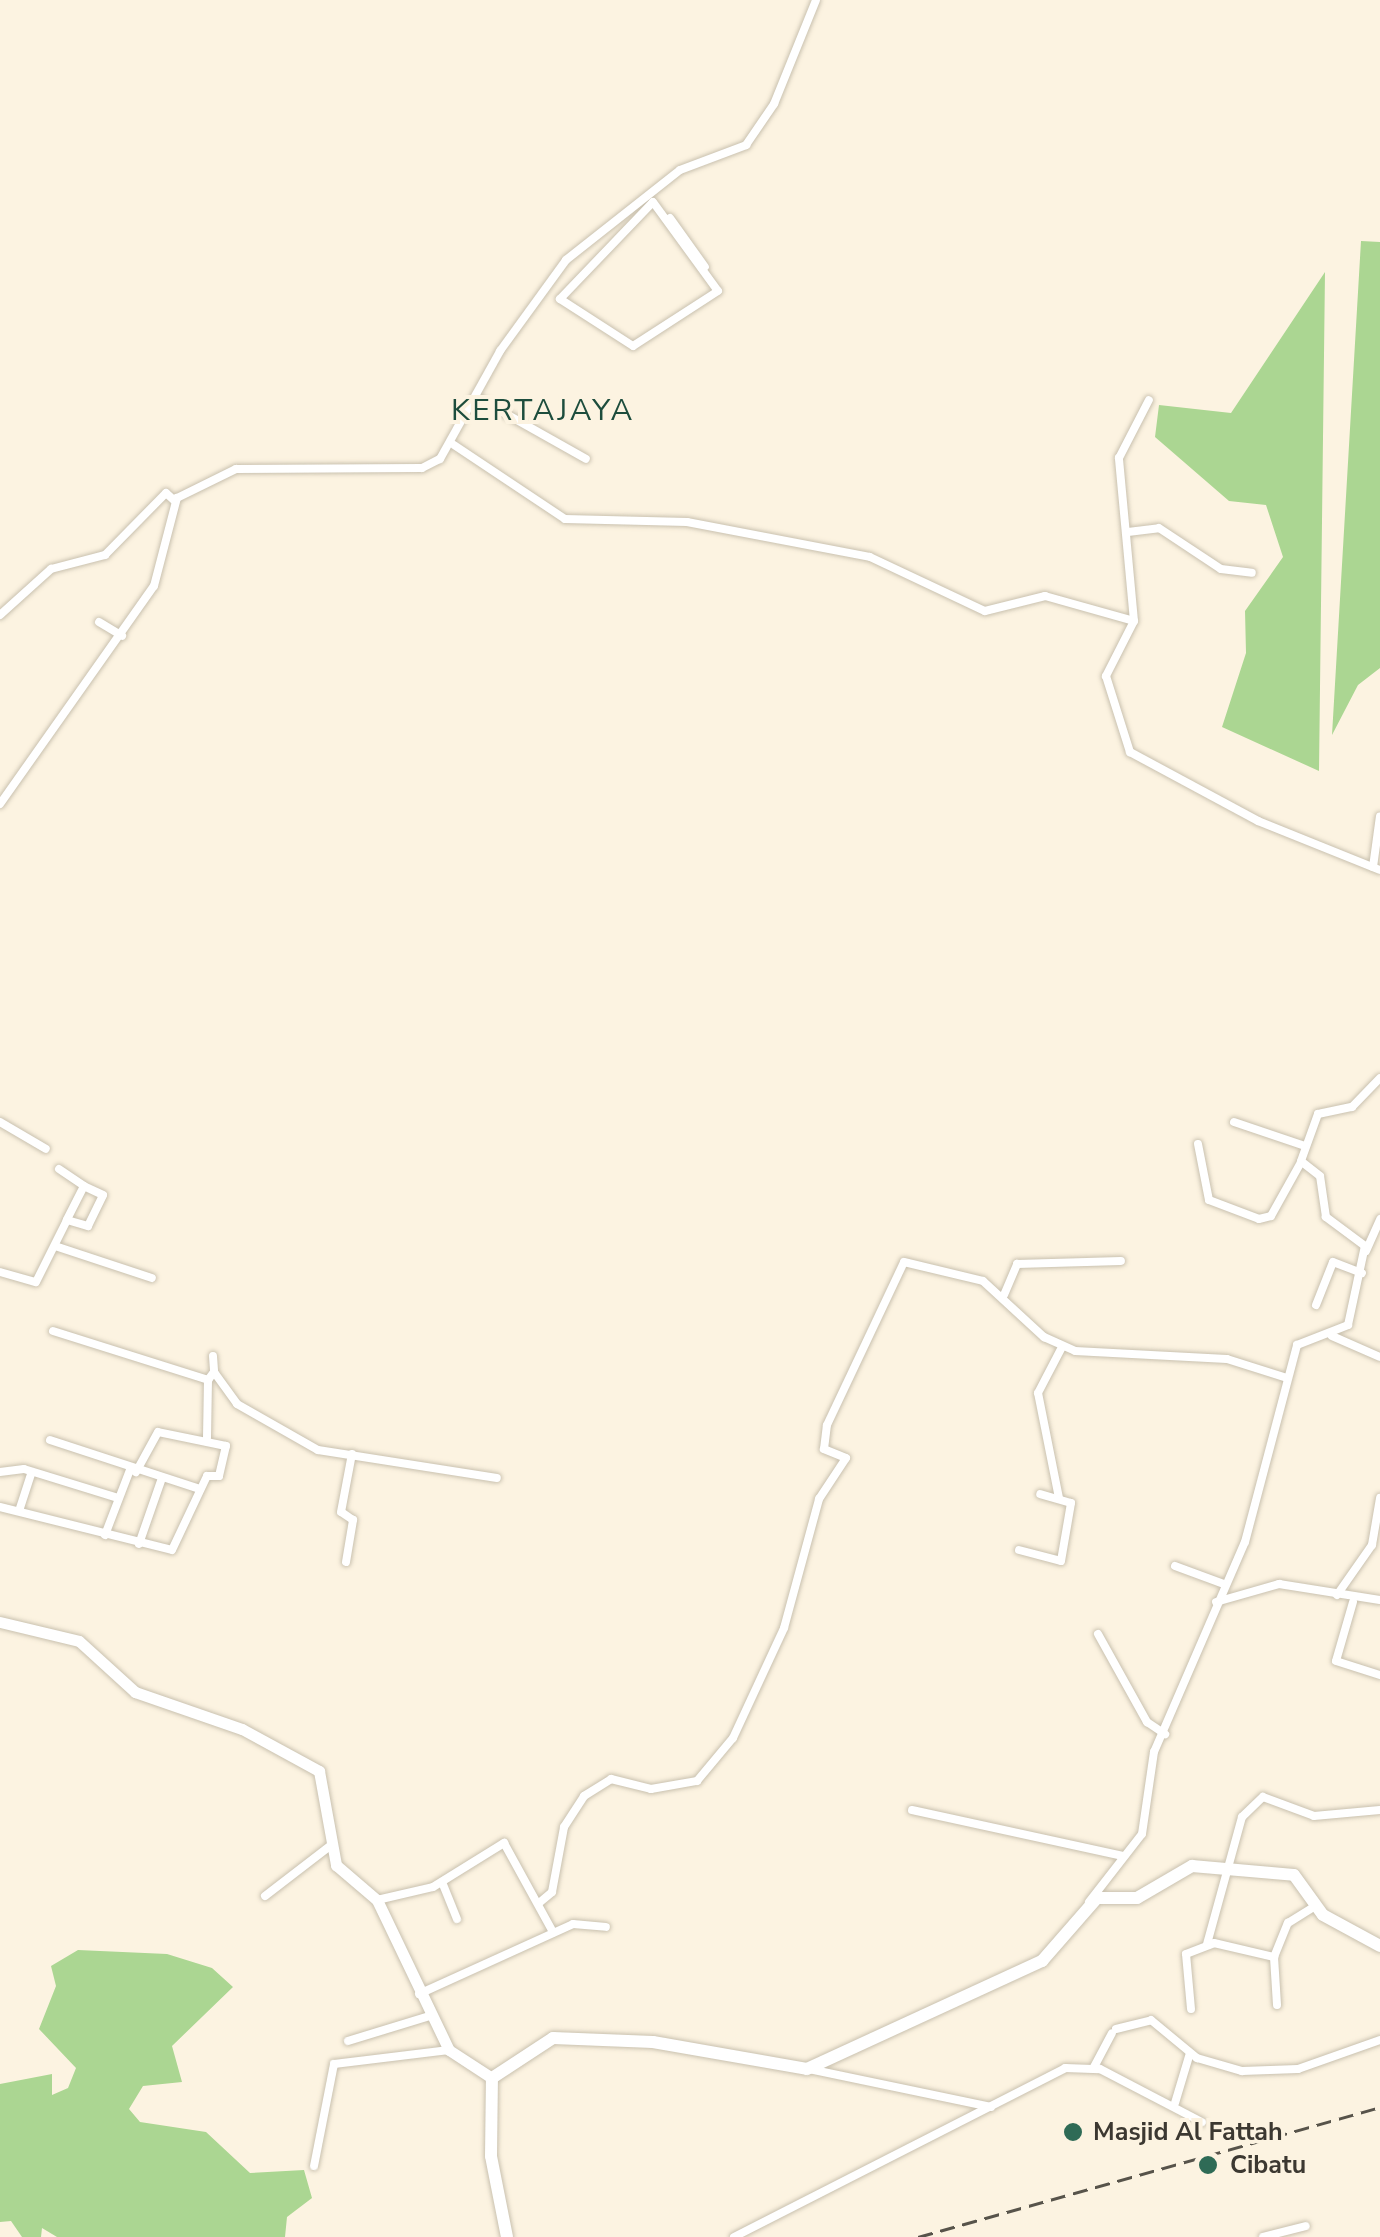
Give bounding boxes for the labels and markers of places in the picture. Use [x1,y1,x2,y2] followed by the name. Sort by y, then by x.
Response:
[1093,2117,1283,2147] place label: Masjid Al Fattah
[1062,2121,1084,2143] marker: Masjid Al Fattah
[1230,2150,1306,2180] place label: Cibatu
[1195,2152,1221,2178] marker: Cibatu

